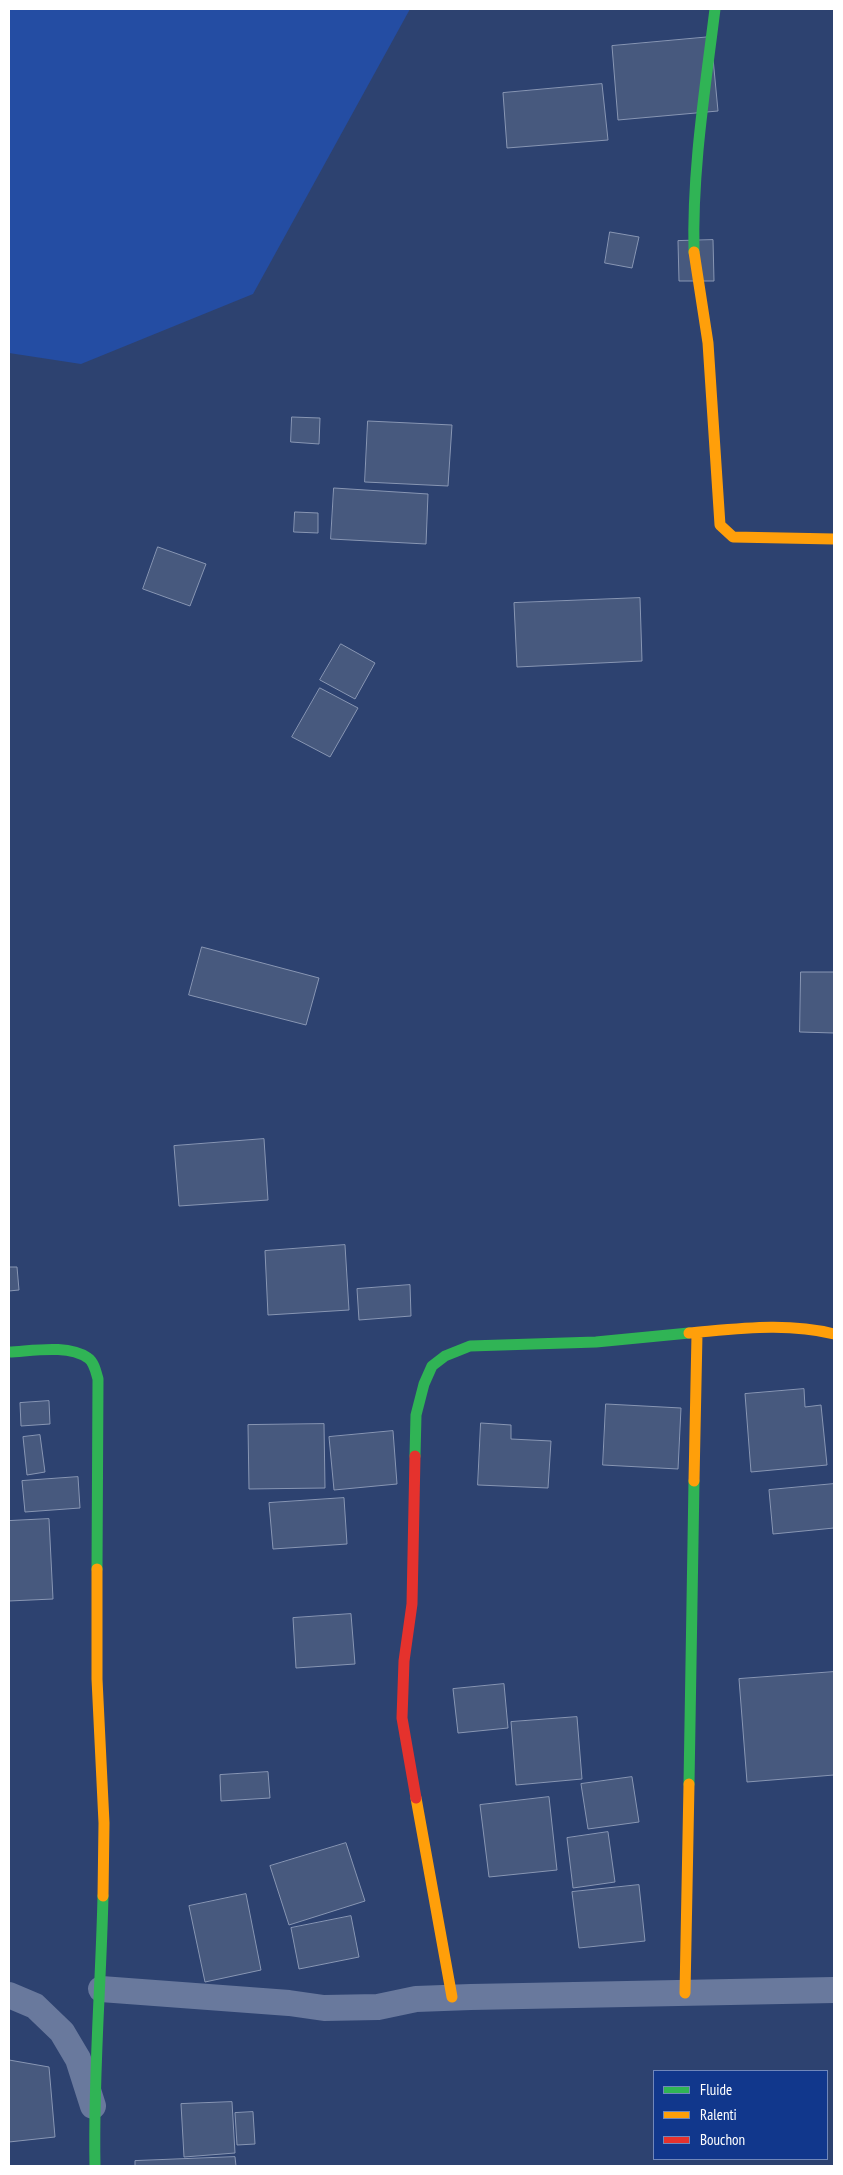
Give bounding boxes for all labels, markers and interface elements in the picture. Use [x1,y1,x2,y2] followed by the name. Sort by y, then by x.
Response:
[653,2070,828,2160] legend
[700,2080,732,2099] text: Fluide
[700,2105,737,2124] text: Ralenti
[700,2130,745,2149] text: Bouchon

